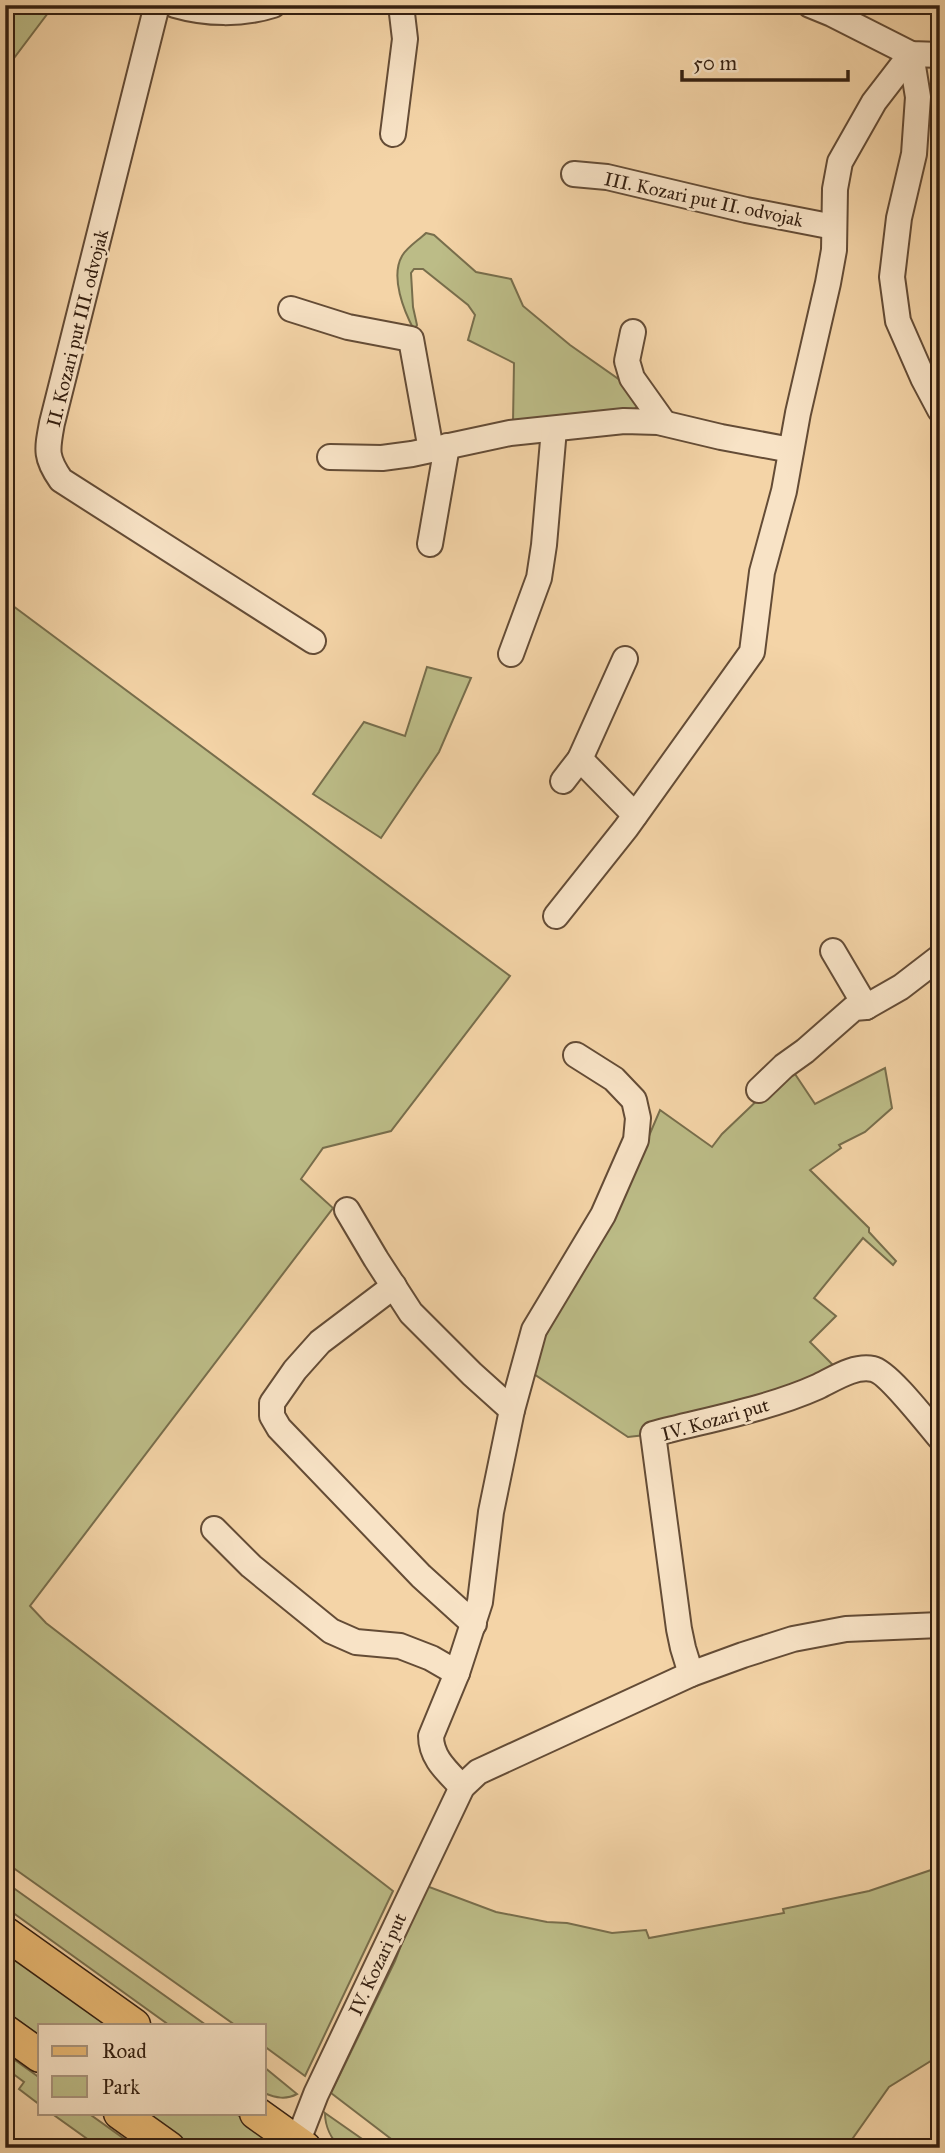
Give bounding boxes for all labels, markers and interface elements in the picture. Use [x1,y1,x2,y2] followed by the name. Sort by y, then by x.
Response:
[682,38,849,82] scale bar
[693,50,738,76] text: 50 m
[602,167,806,232] street label: III. Kozari put II. odvojak
[42,227,113,429] street label: II. Kozari put III. odvojak
[659,1393,772,1446] street label: IV. Kozari put
[344,1909,411,2019] street label: IV. Kozari put
[38,2024,266,2114] legend
[102,2038,147,2064] text: Road
[102,2074,140,2100] text: Park

